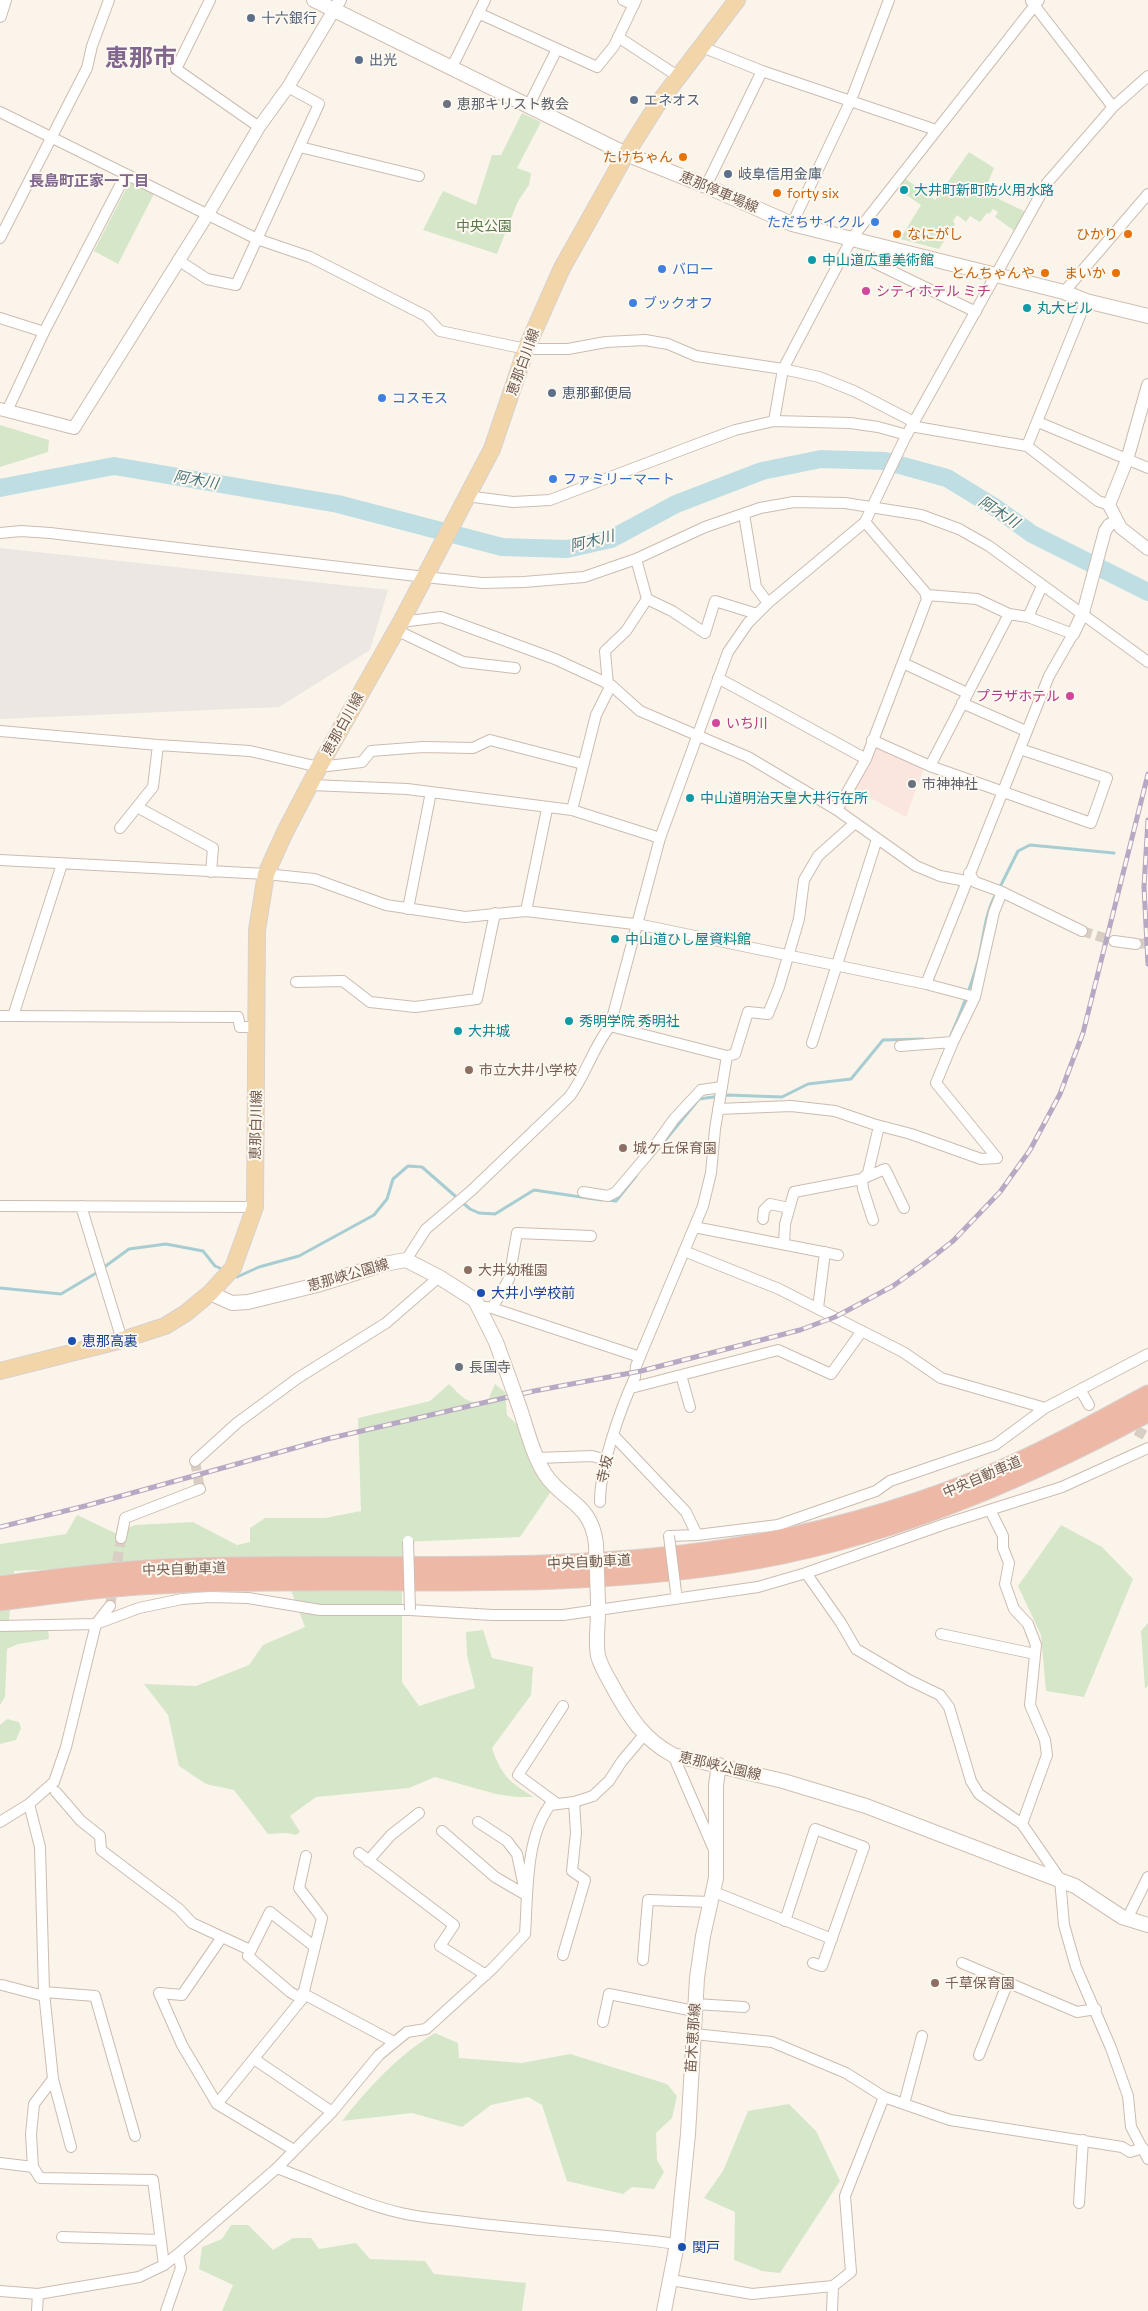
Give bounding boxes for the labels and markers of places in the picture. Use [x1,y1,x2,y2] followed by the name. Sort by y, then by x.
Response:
[261,10,317,26] place label: 十六銀行
[245,12,257,24] marker: 十六銀行
[369,52,397,68] place label: 出光
[353,54,365,66] marker: 出光
[644,92,700,108] place label: エネオス
[628,94,640,106] marker: エネオス
[457,96,569,112] place label: 恵那キリスト教会
[441,98,453,110] marker: 恵那キリスト教会
[603,149,673,165] place label: たけちゃん
[677,151,689,163] marker: たけちゃん
[738,166,822,182] place label: 岐阜信用金庫
[722,168,734,180] marker: 岐阜信用金庫
[914,182,1054,198] place label: 大井町新町防火用水路
[898,184,910,196] marker: 大井町新町防火用水路
[787,185,839,201] place label: forty six
[771,187,783,199] marker: forty six
[767,214,865,230] place label: ただちサイクル
[869,216,881,228] marker: ただちサイクル
[907,226,963,242] place label: なにがし
[1076,226,1118,242] place label: ひかり
[891,228,903,240] marker: なにがし
[1122,228,1134,240] marker: ひかり
[822,252,934,268] place label: 中山道広重美術館
[806,254,818,266] marker: 中山道広重美術館
[672,261,714,277] place label: バロー
[656,263,668,275] marker: バロー
[951,265,1035,281] place label: とんちゃんや
[1064,265,1106,281] place label: まいか
[1039,267,1051,279] marker: とんちゃんや
[1110,267,1122,279] marker: まいか
[876,283,991,299] place label: シティホテル ミチ
[860,285,872,297] marker: シティホテル ミチ
[643,295,713,311] place label: ブックオフ
[627,297,639,309] marker: ブックオフ
[1037,300,1093,316] place label: 丸大ビル
[1021,302,1033,314] marker: 丸大ビル
[562,385,632,401] place label: 恵那郵便局
[546,387,558,399] marker: 恵那郵便局
[392,390,448,406] place label: コスモス
[376,392,388,404] marker: コスモス
[563,471,675,487] place label: ファミリーマート
[547,473,559,485] marker: ファミリーマート
[976,688,1060,704] place label: プラザホテル
[1064,690,1076,702] marker: プラザホテル
[726,715,768,731] place label: いち川
[710,717,722,729] marker: いち川
[922,776,978,792] place label: 市神神社
[906,778,918,790] marker: 市神神社
[700,790,868,806] place label: 中山道明治天皇大井行在所
[684,792,696,804] marker: 中山道明治天皇大井行在所
[625,931,751,947] place label: 中山道ひし屋資料館
[609,933,621,945] marker: 中山道ひし屋資料館
[579,1013,680,1029] place label: 秀明学院 秀明社
[563,1015,575,1027] marker: 秀明学院 秀明社
[468,1023,510,1039] place label: 大井城
[452,1025,464,1037] marker: 大井城
[479,1062,577,1078] place label: 市立大井小学校
[463,1064,475,1076] marker: 市立大井小学校
[633,1140,717,1156] place label: 城ケ丘保育園
[617,1142,629,1154] marker: 城ケ丘保育園
[478,1262,548,1278] place label: 大井幼稚園
[462,1264,474,1276] marker: 大井幼稚園
[491,1285,575,1301] place label: 大井小学校前
[475,1287,487,1299] marker: 大井小学校前
[82,1333,138,1349] place label: 恵那高裏
[66,1335,78,1347] marker: 恵那高裏
[469,1359,511,1375] place label: 長国寺
[453,1361,465,1373] marker: 長国寺
[945,1975,1015,1991] place label: 千草保育園
[929,1977,941,1989] marker: 千草保育園
[692,2239,720,2255] place label: 関戸
[676,2241,688,2253] marker: 関戸

